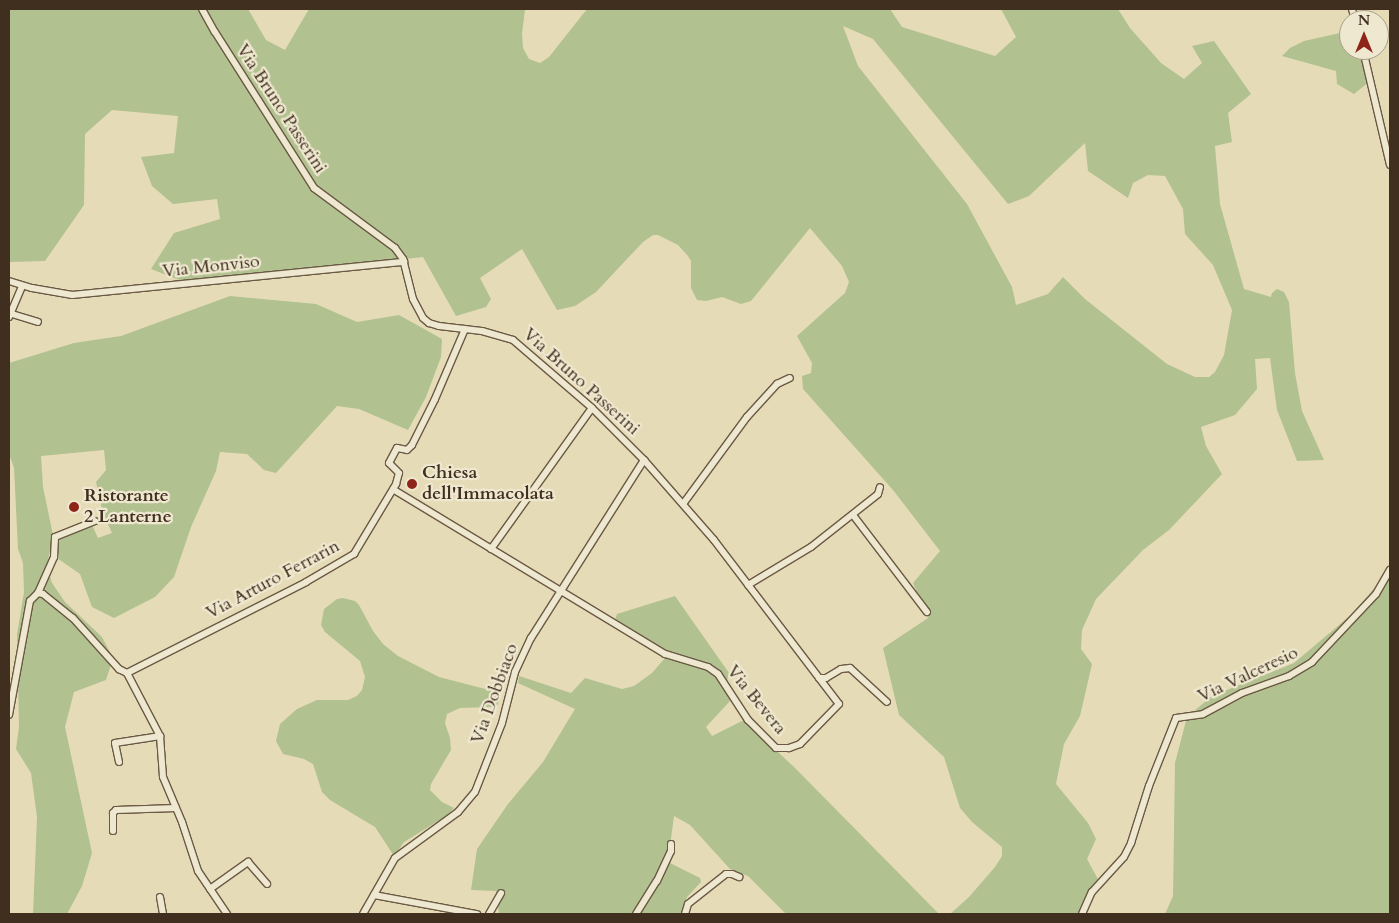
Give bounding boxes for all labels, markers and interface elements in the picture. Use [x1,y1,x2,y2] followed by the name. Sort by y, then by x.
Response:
[1339,10,1389,60] north arrow
[1358,11,1370,30] text: N
[231,40,331,178] street label: Via Bruno Passerini
[161,251,261,283] street label: Via Monviso
[518,324,644,440] street label: Via Bruno Passerini
[422,463,554,506] place label: Chiesa dell'Immacolata
[406,478,418,490] marker: Chiesa dell'Immacolata
[84,486,172,528] place label: Ristorante 2 Lanterne
[68,501,80,513] marker: Ristorante 2 Lanterne
[203,536,343,624] street label: Via Arturo Ferrarin
[467,641,523,747] street label: Via Dobbiaco
[1194,642,1302,708] street label: Via Valceresio
[722,661,790,739] street label: Via Bevera

